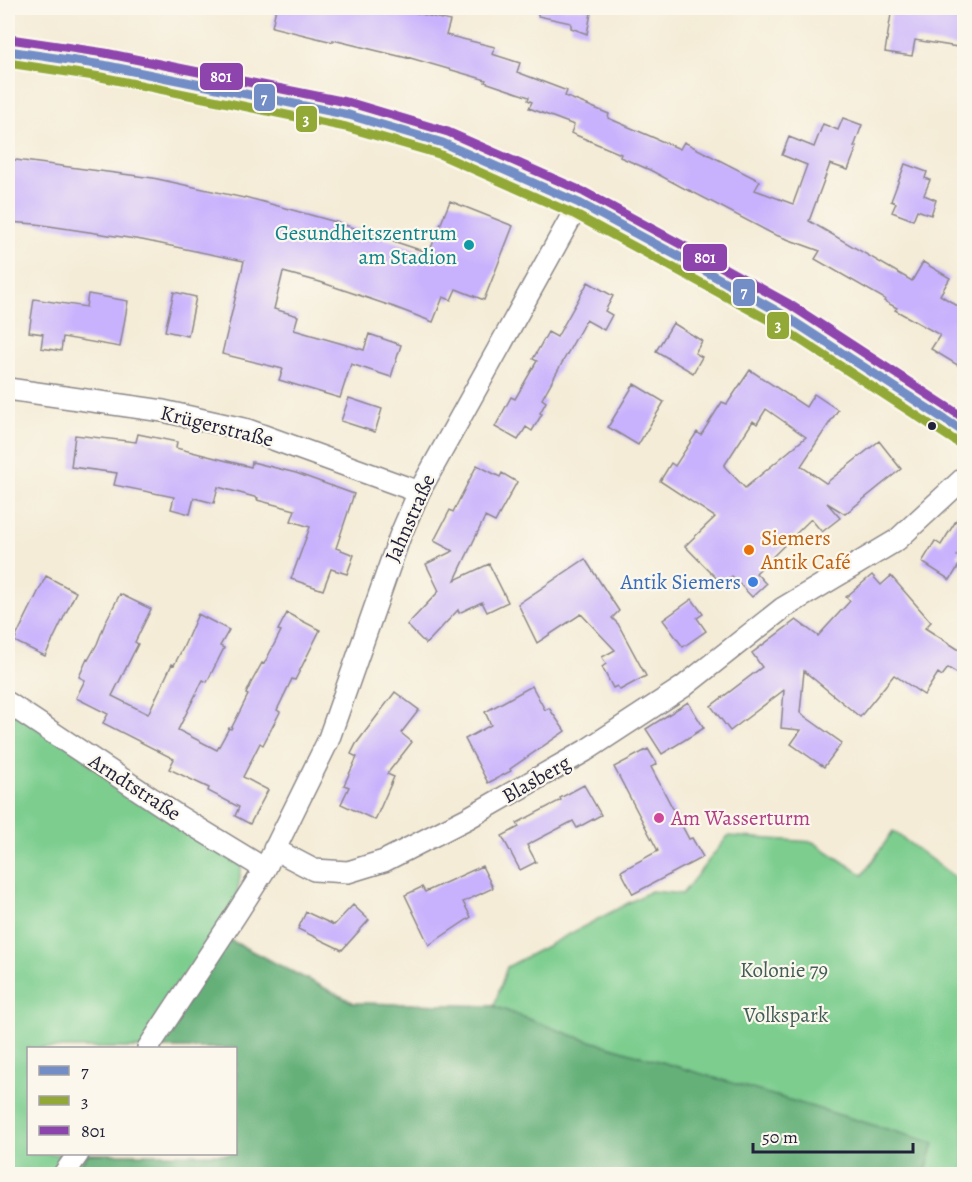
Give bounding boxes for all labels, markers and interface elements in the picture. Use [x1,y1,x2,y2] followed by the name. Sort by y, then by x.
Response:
[199,62,244,91] line badge: 801
[210,66,232,88] text: 801
[253,83,276,112] line badge: 7
[261,88,268,110] text: 7
[295,105,318,133] line badge: 3
[303,109,310,131] text: 3
[275,219,457,271] place label: Gesundheitszentrum am Stadion
[462,238,476,252] marker: Gesundheitszentrum am Stadion
[682,243,728,272] line badge: 801
[694,247,716,269] text: 801
[732,278,756,307] line badge: 7
[741,282,748,304] text: 7
[766,311,790,340] line badge: 3
[775,315,782,337] text: 3
[158,398,276,454] street label: Krügerstraße
[926,420,938,432] unlabelled marker
[378,470,442,566] street label: Jahnstraße
[760,524,851,576] place label: Siemers Antik Café
[742,543,756,557] marker: Siemers Antik Café
[620,568,741,596] place label: Antik Siemers
[746,575,760,589] marker: Antik Siemers
[83,746,186,827] street label: Arndtstraße
[497,748,576,810] street label: Blasberg
[670,804,810,832] place label: Am Wasserturm
[652,811,666,825] marker: Am Wasserturm
[740,956,828,984] park label: Kolonie 79
[742,1001,829,1029] park label: Volkspark
[27,1047,237,1155] legend
[81,1059,89,1083] text: 7
[81,1089,89,1113] text: 3
[753,1116,914,1154] scale bar
[81,1119,105,1143] text: 801
[762,1125,798,1149] text: 50 m

